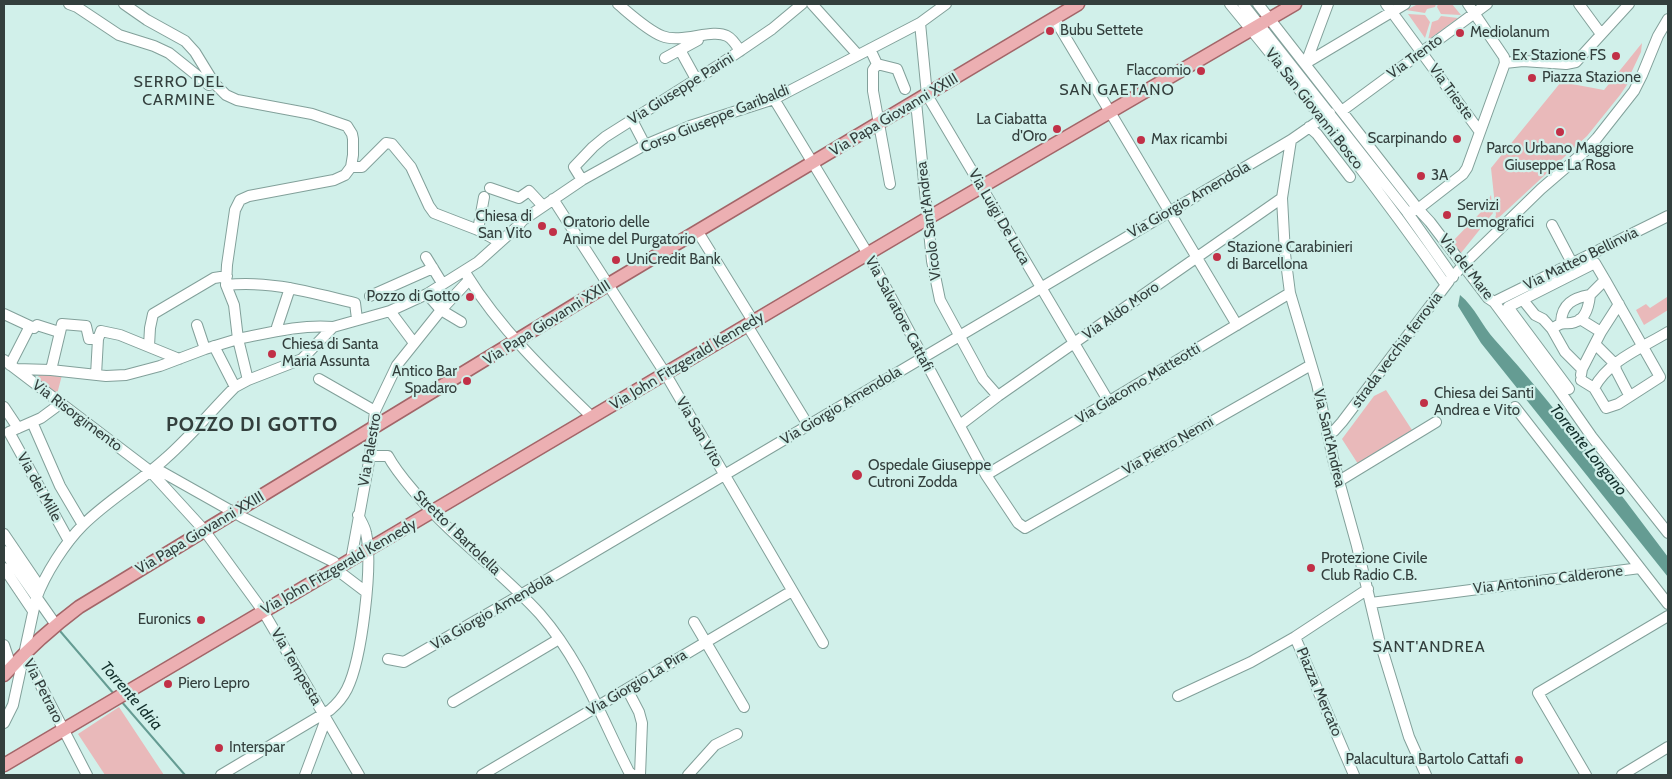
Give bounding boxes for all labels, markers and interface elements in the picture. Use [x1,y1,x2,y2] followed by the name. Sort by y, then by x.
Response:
[1060,22,1143,40] place label: Bubu Settete
[1470,24,1550,42] place label: Mediolanum
[1044,25,1056,37] marker: Bubu Settete
[1454,27,1466,39] marker: Mediolanum
[1384,31,1446,83] street label: Via Trento
[1261,45,1367,173] street label: Via San Giovanni Bosco
[1512,47,1606,65] place label: Ex Stazione FS
[625,49,737,129] street label: Via Giuseppe Parini
[1610,50,1622,62] marker: Ex Stazione FS
[1425,61,1477,123] street label: Via Trieste
[1126,62,1191,80] place label: Flaccomio
[1195,65,1207,77] marker: Flaccomio
[1542,69,1641,87] place label: Piazza Stazione
[827,70,961,160] street label: Via Papa Giovanni XXIII
[132,72,226,110] district label: SERRO DEL CARMINE
[1526,72,1538,84] marker: Piazza Stazione
[1058,80,1176,100] district label: SAN GAETANO
[638,81,792,157] street label: Corso Giuseppe Garibaldi
[976,111,1047,146] place label: La Ciabatta d'Oro
[1051,123,1063,135] marker: La Ciabatta d'Oro
[1554,126,1566,138] marker: Parco Urbano Maggiore Giuseppe La Rosa
[1367,130,1447,148] place label: Scarpinando
[1151,131,1227,149] place label: Max ricambi
[1451,133,1463,145] marker: Scarpinando
[1135,134,1147,146] marker: Max ricambi
[1486,140,1634,175] place label: Parco Urbano Maggiore Giuseppe La Rosa
[1125,158,1253,242] street label: Via Giorgio Amendola
[913,161,945,281] street label: Vicolo Sant'Andrea
[964,166,1034,268] street label: Via Luigi De Luca
[1431,167,1448,185] place label: 3A
[1415,170,1427,182] marker: 3A
[1457,197,1534,232] place label: Servizi Demografici
[475,208,532,243] place label: Chiesa di San Vito
[1441,209,1453,221] marker: Servizi Demografici
[563,214,696,249] place label: Oratorio delle Anime del Purgatorio
[536,220,548,232] marker: Chiesa di San Vito
[1521,224,1641,294] street label: Via Matteo Bellinvia
[547,226,559,238] marker: Oratorio delle Anime del Purgatorio
[1435,231,1497,303] street label: Via del Mare
[1227,239,1353,274] place label: Stazione Carabinieri di Barcellona
[626,251,721,269] place label: UniCredit Bank
[1211,251,1223,263] marker: Stazione Carabinieri di Barcellona
[861,253,937,375] street label: Via Salvatore Cattafi
[610,254,622,266] marker: UniCredit Bank
[480,277,614,369] street label: Via Papa Giovanni XXIII
[1079,278,1163,344] street label: Via Aldo Moro
[367,288,460,306] place label: Pozzo di Gotto
[1348,289,1446,411] street label: strada vecchia ferrovia
[464,291,476,303] marker: Pozzo di Gotto
[607,308,767,414] street label: Via John Fitzgerald Kennedy
[282,336,378,371] place label: Chiesa di Santa Maria Assunta
[1073,340,1203,428] street label: Via Giacomo Matteotti
[266,348,278,360] marker: Chiesa di Santa Maria Assunta
[392,363,457,398] place label: Antico Bar Spadaro
[777,363,905,449] street label: Via Giorgio Amendola
[461,375,473,387] marker: Antico Bar Spadaro
[28,376,126,456] street label: Via Risorgimento
[1434,385,1534,420] place label: Chiesa dei Santi Andrea e Vito
[1309,387,1349,489] street label: Via Sant'Andrea
[672,394,726,470] street label: Via San Vito
[1418,397,1430,409] marker: Chiesa dei Santi Andrea e Vito
[1545,400,1631,500] water label: Torrente Longano
[355,412,385,488] street label: Via Palestro
[164,413,340,437] district label: POZZO DI GOTTO
[1119,413,1217,479] street label: Via Pietro Nenni
[13,449,65,525] street label: Via dei Mille
[868,457,991,492] place label: Ospedale Giuseppe Cutroni Zodda
[850,468,864,482] marker: Ospedale Giuseppe Cutroni Zodda
[410,487,504,579] street label: Stretto I Bartolella
[133,488,267,578] street label: Via Papa Giovanni XXIII
[258,515,420,619] street label: Via John Fitzgerald Kennedy
[1321,550,1427,585] place label: Protezione Civile Club Radio C.B.
[1305,562,1317,574] marker: Protezione Civile Club Radio C.B.
[1472,562,1624,598] street label: Via Antonino Calderone
[428,570,556,654] street label: Via Giorgio Amendola
[138,611,191,629] place label: Euronics
[195,614,207,626] marker: Euronics
[267,625,325,709] street label: Via Tempesta
[1371,637,1487,657] district label: SANT'ANDREA
[1292,645,1346,739] street label: Piazza Mercato
[584,646,690,720] street label: Via Giorgio La Pira
[19,656,67,726] street label: Via Petraro
[96,658,166,734] water label: Torrente Idria
[178,675,250,693] place label: Piero Lepro
[162,678,174,690] marker: Piero Lepro
[229,739,285,757] place label: Interspar
[213,742,225,754] marker: Interspar
[1346,751,1509,769] place label: Palacultura Bartolo Cattafi
[1513,754,1525,766] marker: Palacultura Bartolo Cattafi

